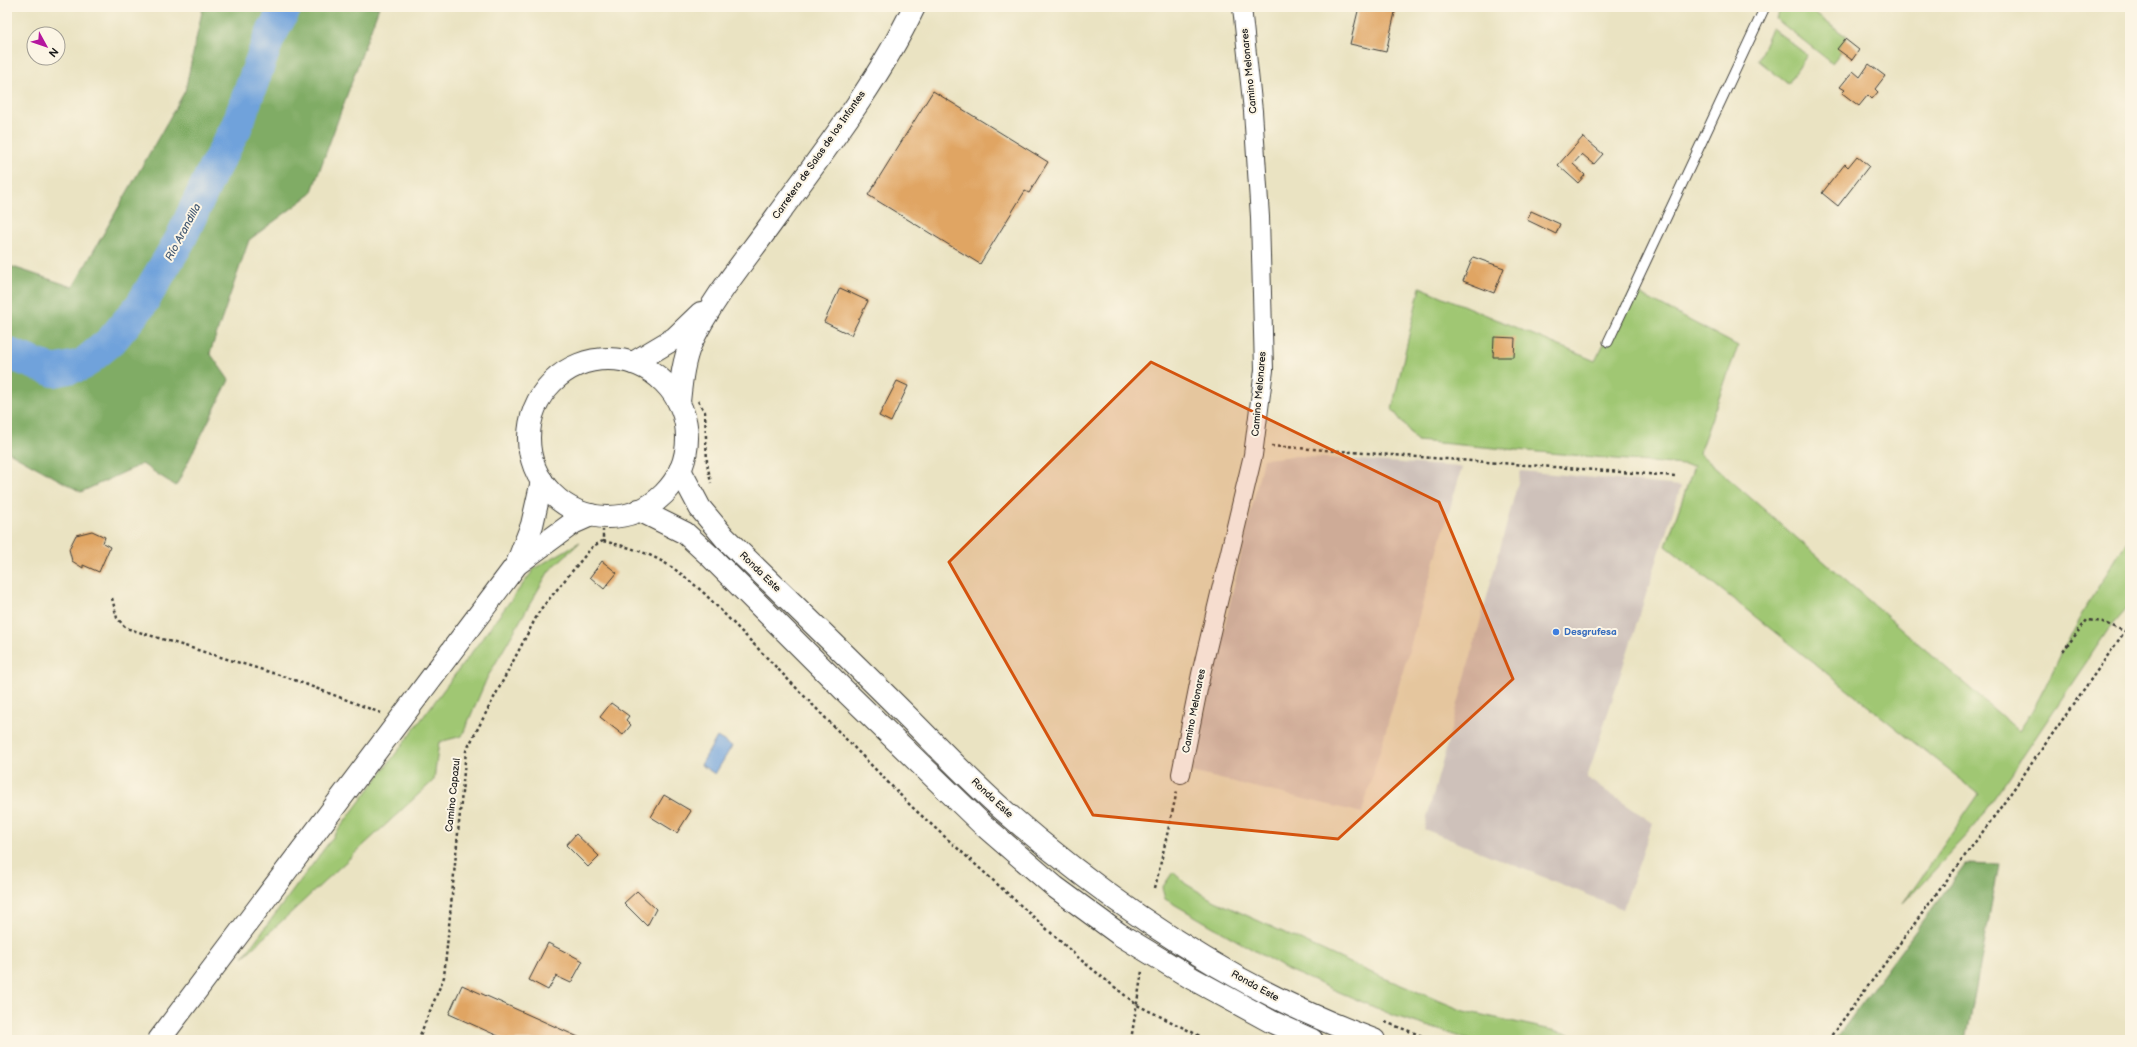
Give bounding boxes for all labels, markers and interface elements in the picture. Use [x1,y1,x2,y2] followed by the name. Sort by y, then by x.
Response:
[26,26,66,66] north arrow
[1239,28,1259,114] street label: Camino Melonares
[46,45,61,59] text: N
[770,88,868,221] street label: Carretera de Salas de los Infantes
[162,201,204,263] water label: Río Arandilla
[1249,351,1269,437] street label: Camino Melonares
[737,549,783,595] street label: Ronda Este
[1564,626,1617,638] place label: Desgrufesa
[1551,627,1561,637] marker: Desgrufesa
[1180,668,1208,754] street label: Camino Melonares
[443,757,463,833] street label: Camino Capazul
[969,776,1015,820] street label: Ronda Este
[1229,968,1281,1004] street label: Ronda Este

